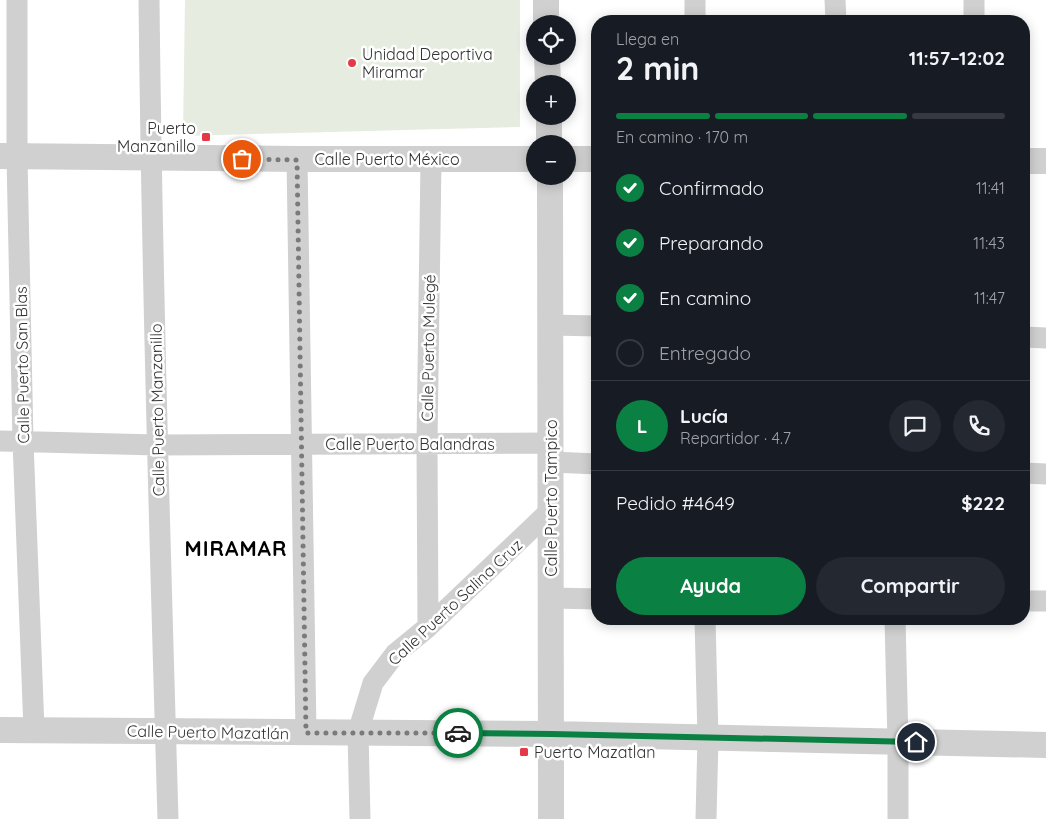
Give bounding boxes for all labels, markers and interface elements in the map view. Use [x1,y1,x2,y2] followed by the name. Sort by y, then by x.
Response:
[526,15,576,185] map controls
[526,15,576,65] button: locate
[616,29,679,49] text: Llega en
[362,44,493,82] place label: Unidad Deportiva Miramar
[909,46,1005,70] text: 11:57–12:02
[616,48,699,88] text: 2 min
[346,57,358,69] marker: Unidad Deportiva Miramar
[526,75,576,125] button: +
[117,118,196,156] place label: Puerto Manzanillo
[616,127,748,147] text: En camino · 170 m
[200,131,212,143] marker: Puerto Manzanillo
[526,135,576,185] button: −
[221,138,263,180] pin
[228,145,256,173] icon: bag
[314,149,460,169] street label: Calle Puerto México
[616,174,644,202] icon: check
[659,176,764,200] text: Confirmado
[976,178,1005,198] text: 11:41
[616,229,644,257] icon: check
[659,231,764,255] text: Preparando
[973,233,1005,253] text: 11:43
[417,274,439,422] street label: Calle Puerto Mulegé
[616,284,644,312] icon: check
[11,286,33,444] street label: Calle Puerto San Blas
[659,286,751,310] text: En camino
[974,288,1005,308] text: 11:47
[145,323,169,497] street label: Calle Puerto Manzanillo
[659,341,751,365] text: Entregado
[889,400,941,452] button: chat
[953,400,1005,452] button: phone
[680,404,728,428] text: Lucía
[637,414,647,438] text: L
[541,419,561,577] street label: Calle Puerto Tampico
[680,428,791,448] text: Repartidor · 4.7
[325,434,495,454] street label: Calle Puerto Balandras
[616,491,735,515] text: Pedido #4649
[961,491,1005,515] text: $222
[185,535,287,561] district label: MIRAMAR
[384,535,526,669] street label: Calle Puerto Salina Cruz
[616,557,806,615] button: Ayuda
[816,557,1005,615] button: Compartir
[433,708,483,758] courier
[444,719,472,747] icon: car
[127,721,289,743] street label: Calle Puerto Mazatlán
[895,721,937,763] pin
[902,728,930,756] icon: home
[534,742,655,762] place label: Puerto Mazatlan
[518,746,530,758] marker: Puerto Mazatlan

